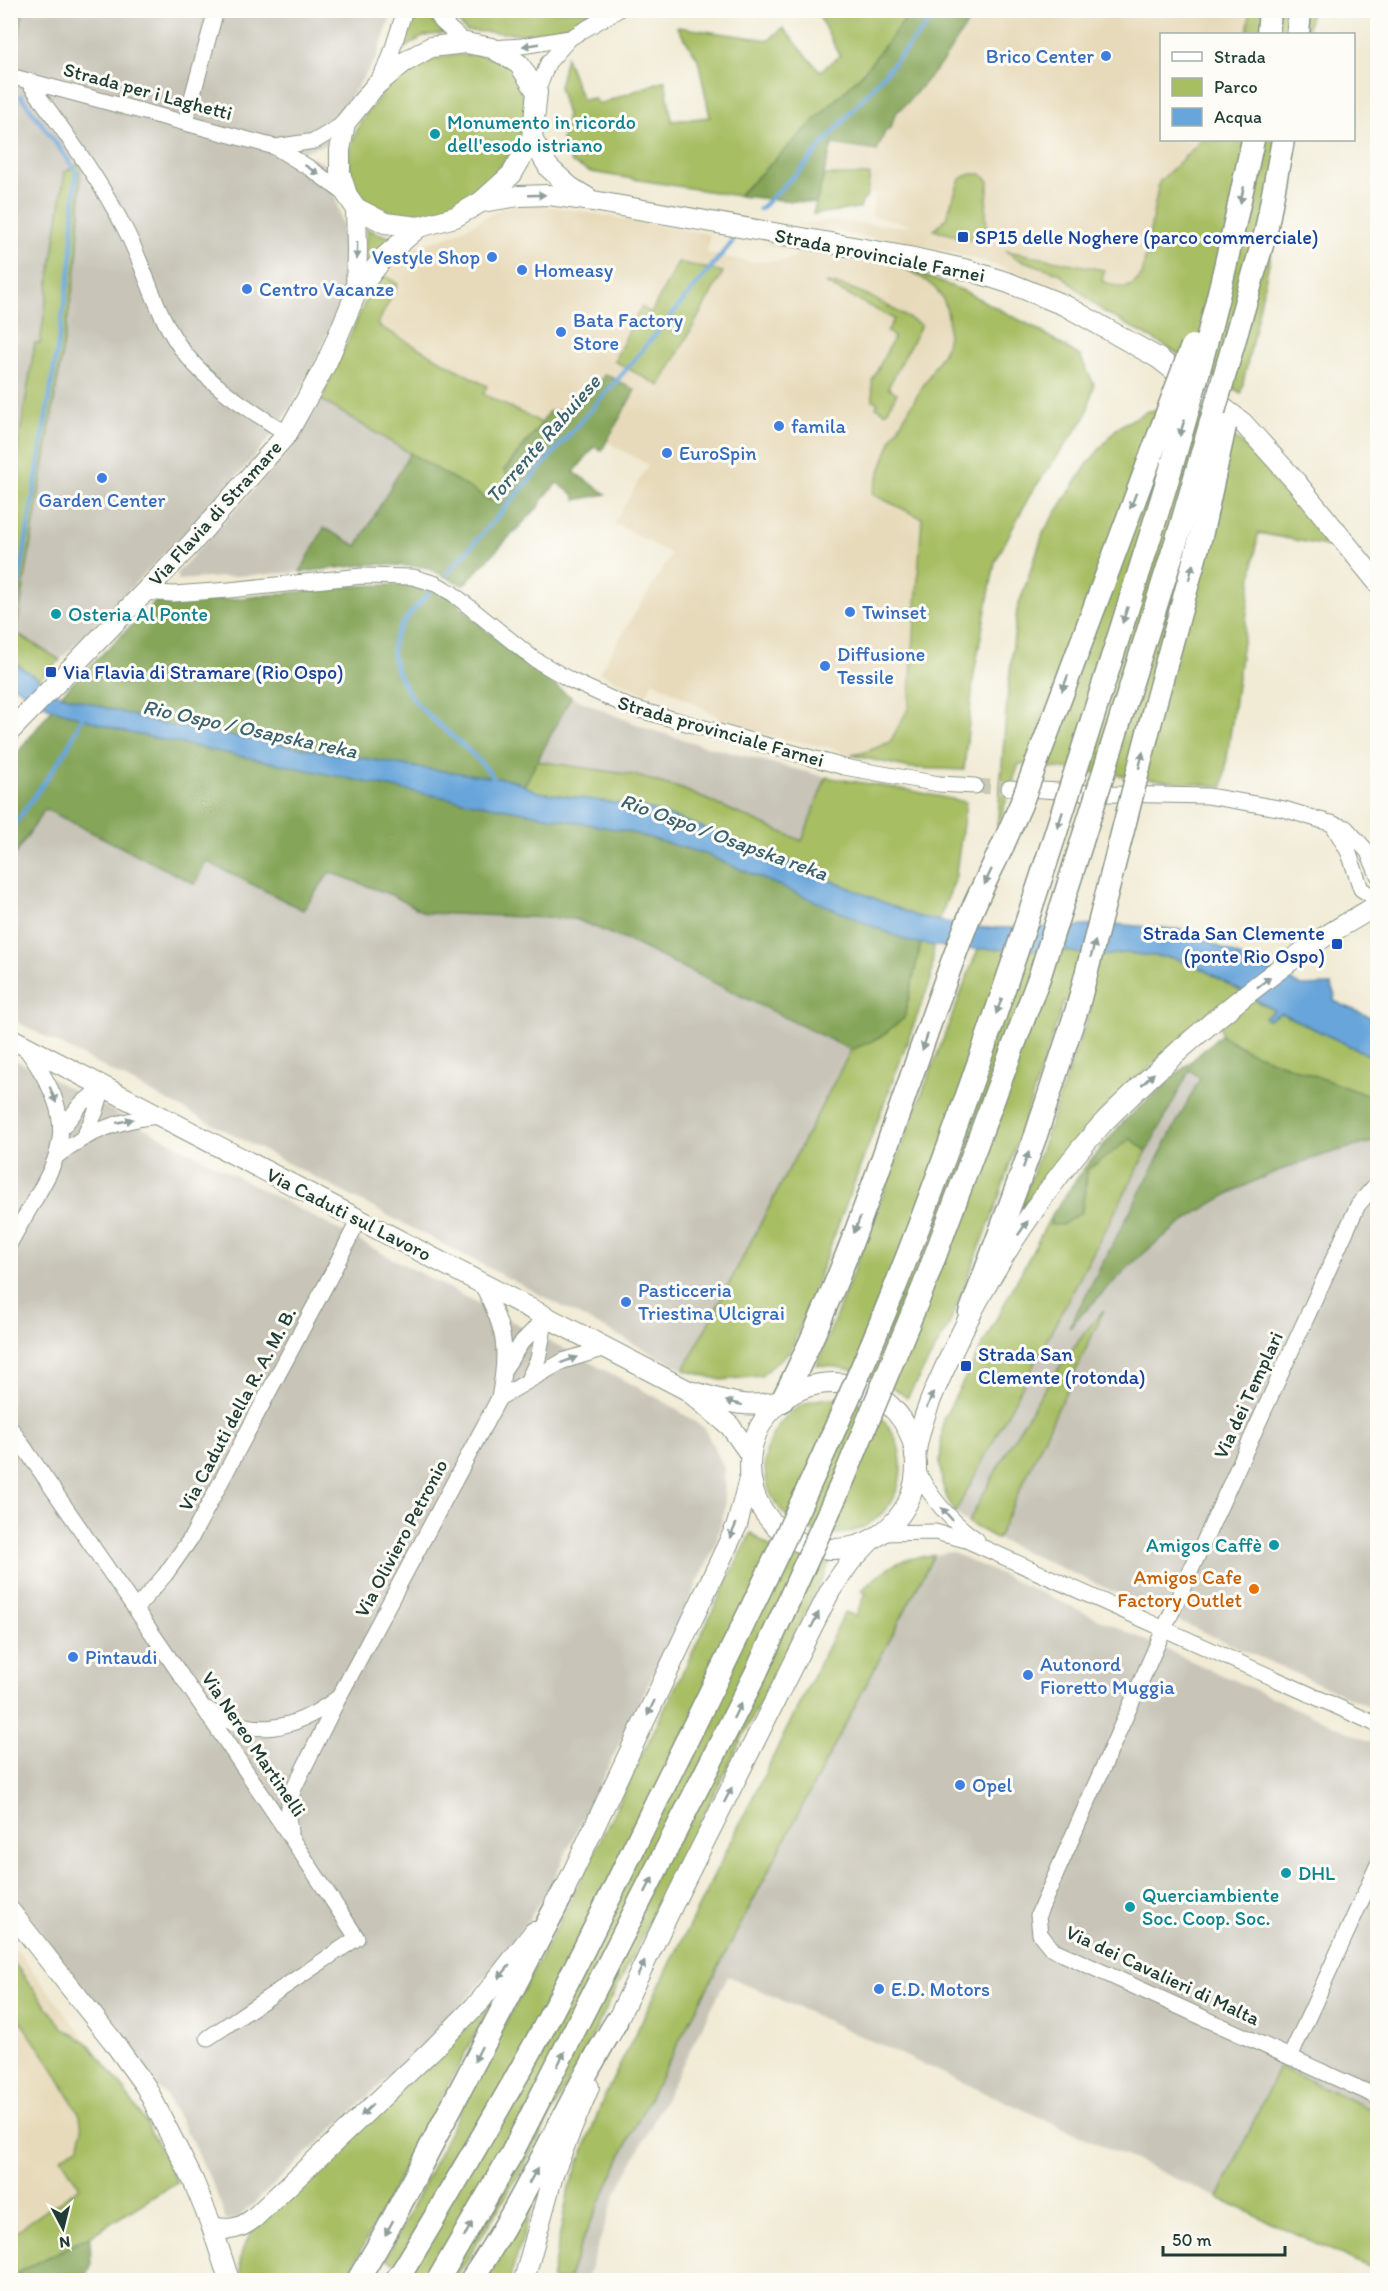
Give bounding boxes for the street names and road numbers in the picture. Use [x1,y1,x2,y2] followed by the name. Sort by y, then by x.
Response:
[61,57,235,125] street label: Strada per i Laghetti
[773,223,987,287] street label: Strada provinciale Farnei
[143,435,287,591] street label: Via Flavia di Stramare
[615,690,827,772] street label: Strada provinciale Farnei
[262,1162,436,1266] street label: Via Caduti sul Lavoro
[173,1303,301,1515] street label: Via Caduti della R. A. M. B.
[1208,1328,1288,1462] street label: Via dei Templari
[349,1455,453,1621] street label: Via Oliviero Petronio
[197,1667,311,1821] street label: Via Nereo Martinelli
[1062,1920,1264,2031] street label: Via dei Cavalieri di Malta

